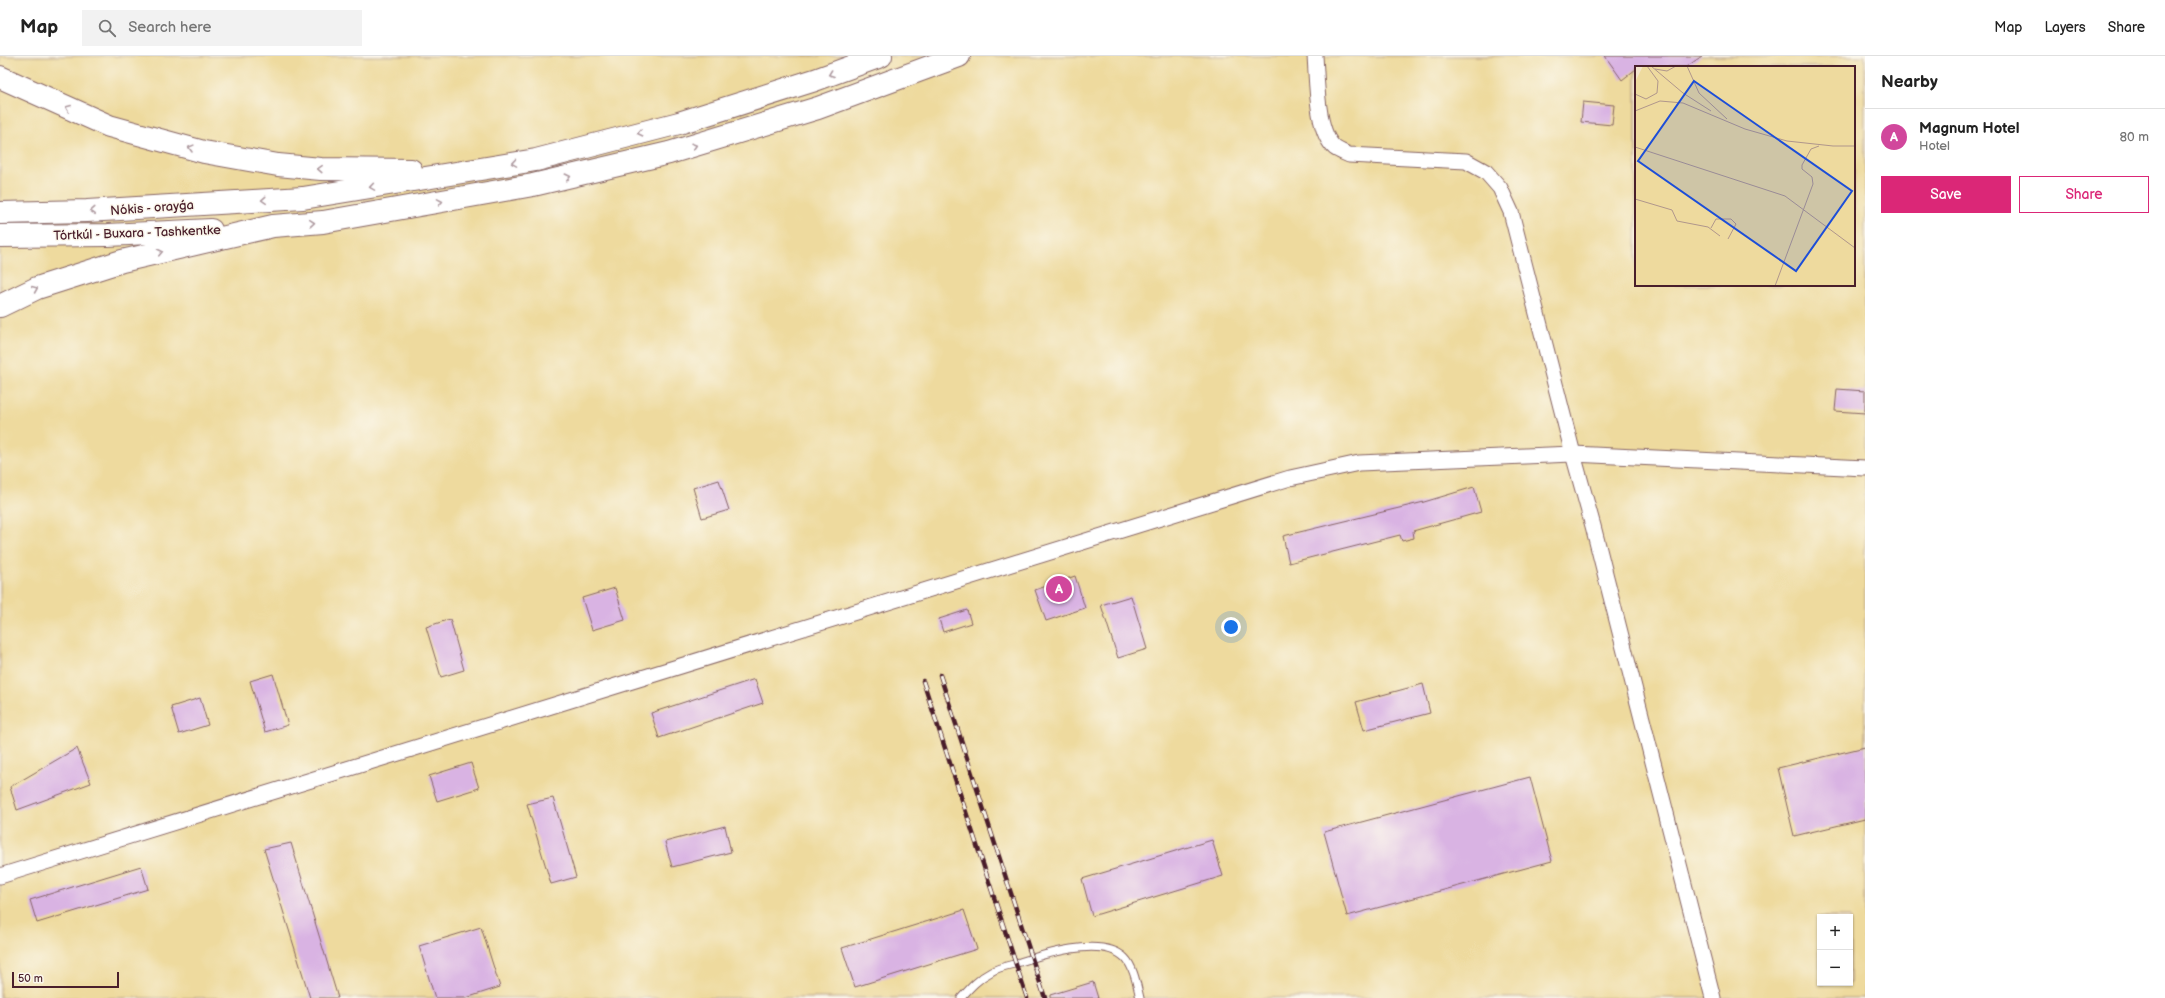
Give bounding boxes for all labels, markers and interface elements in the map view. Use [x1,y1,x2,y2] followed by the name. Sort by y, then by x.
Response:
[82,10,362,46] search box
[20,16,58,39] text: Map
[96,17,118,39] icon: search
[128,18,211,37] text: Search here
[1994,19,2022,36] text: Map
[2044,19,2086,36] text: Layers
[2108,19,2145,36] text: Share
[1635,66,1855,286] inset map
[828,70,835,78] one-way arrow
[1881,72,1938,92] text: Nearby
[65,105,73,113] one-way arrow
[1919,119,2019,138] text: Magnum Hotel
[637,128,644,137] one-way arrow
[1890,129,1898,145] text: A
[2120,129,2149,145] text: 80 m
[1919,138,1950,154] text: Hotel
[690,142,697,151] one-way arrow
[188,145,195,153] one-way arrow
[511,159,517,167] one-way arrow
[317,164,323,173] one-way arrow
[565,174,571,182] one-way arrow
[1881,176,2011,213] button: Save
[2019,176,2149,213] button: Share
[369,182,375,190] one-way arrow
[261,196,267,205] one-way arrow
[110,197,194,219] street label: Nókis - orayǵa
[437,198,443,207] one-way arrow
[90,206,96,215] one-way arrow
[309,218,315,227] one-way arrow
[53,222,221,244] street label: Tórtkúl - Buxara - Tashkentke
[156,249,163,257] one-way arrow
[31,286,39,294] one-way arrow
[1046,574,1072,604] pin: A
[1221,617,1241,637] your location
[1817,914,1853,986] map controls
[1817,914,1853,950] button: +
[1817,950,1853,986] button: −
[12,970,119,989] scale bar
[18,972,43,985] text: 50 m

